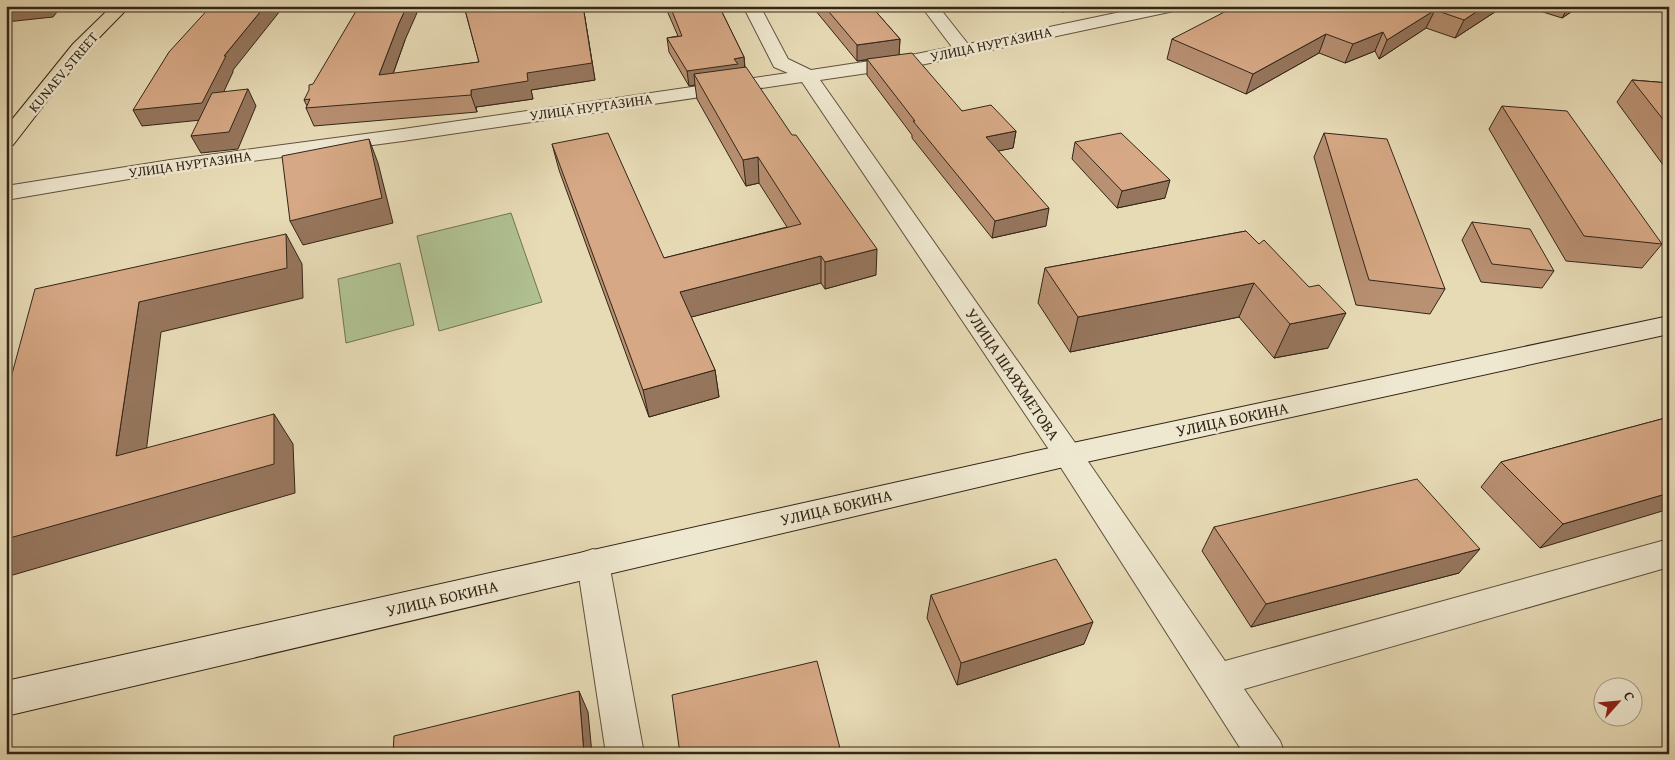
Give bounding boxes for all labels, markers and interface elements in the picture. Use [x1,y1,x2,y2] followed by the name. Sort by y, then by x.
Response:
[928,21,1054,67] street label: УЛИЦА НУРТАЗИНА
[23,27,103,116] street label: KUNAEV STREET
[528,88,654,126] street label: УЛИЦА НУРТАЗИНА
[127,145,253,183] street label: УЛИЦА НУРТАЗИНА
[960,303,1066,445] street label: УЛИЦА ШАЯХМЕТОВА
[1174,395,1291,443] street label: УЛИЦА БОКИНА
[778,482,895,532] street label: УЛИЦА БОКИНА
[384,573,501,623] street label: УЛИЦА БОКИНА
[1592,678,1642,728] north arrow
[1619,688,1640,704] text: С

